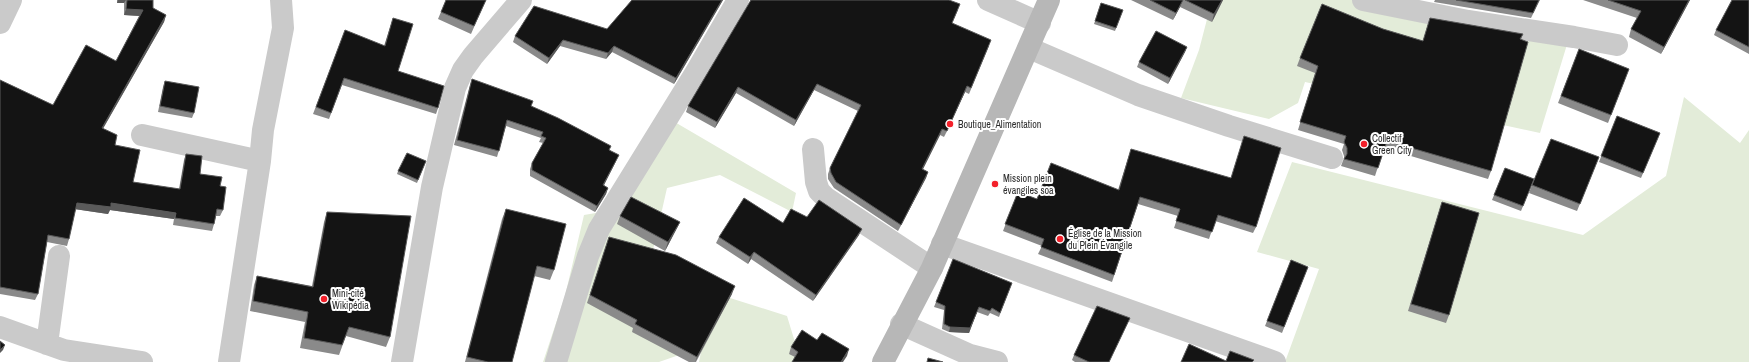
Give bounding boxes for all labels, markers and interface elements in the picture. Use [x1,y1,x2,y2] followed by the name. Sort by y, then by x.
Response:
[958,118,1041,131] place label: Boutique_Alimentation
[945,119,955,129] marker: Boutique_Alimentation
[1372,132,1413,157] place label: Collectif Green City
[1359,139,1369,149] marker: Collectif Green City
[1003,172,1054,197] place label: Mission plein évangiles soa
[990,179,1000,189] marker: Mission plein évangiles soa
[1068,227,1142,252] place label: Église de la Mission du Plein Évangile
[1055,234,1065,244] marker: Église de la Mission du Plein Évangile
[332,287,369,312] place label: Mini-cité Wikipédia
[319,294,329,304] marker: Mini-cité Wikipédia

